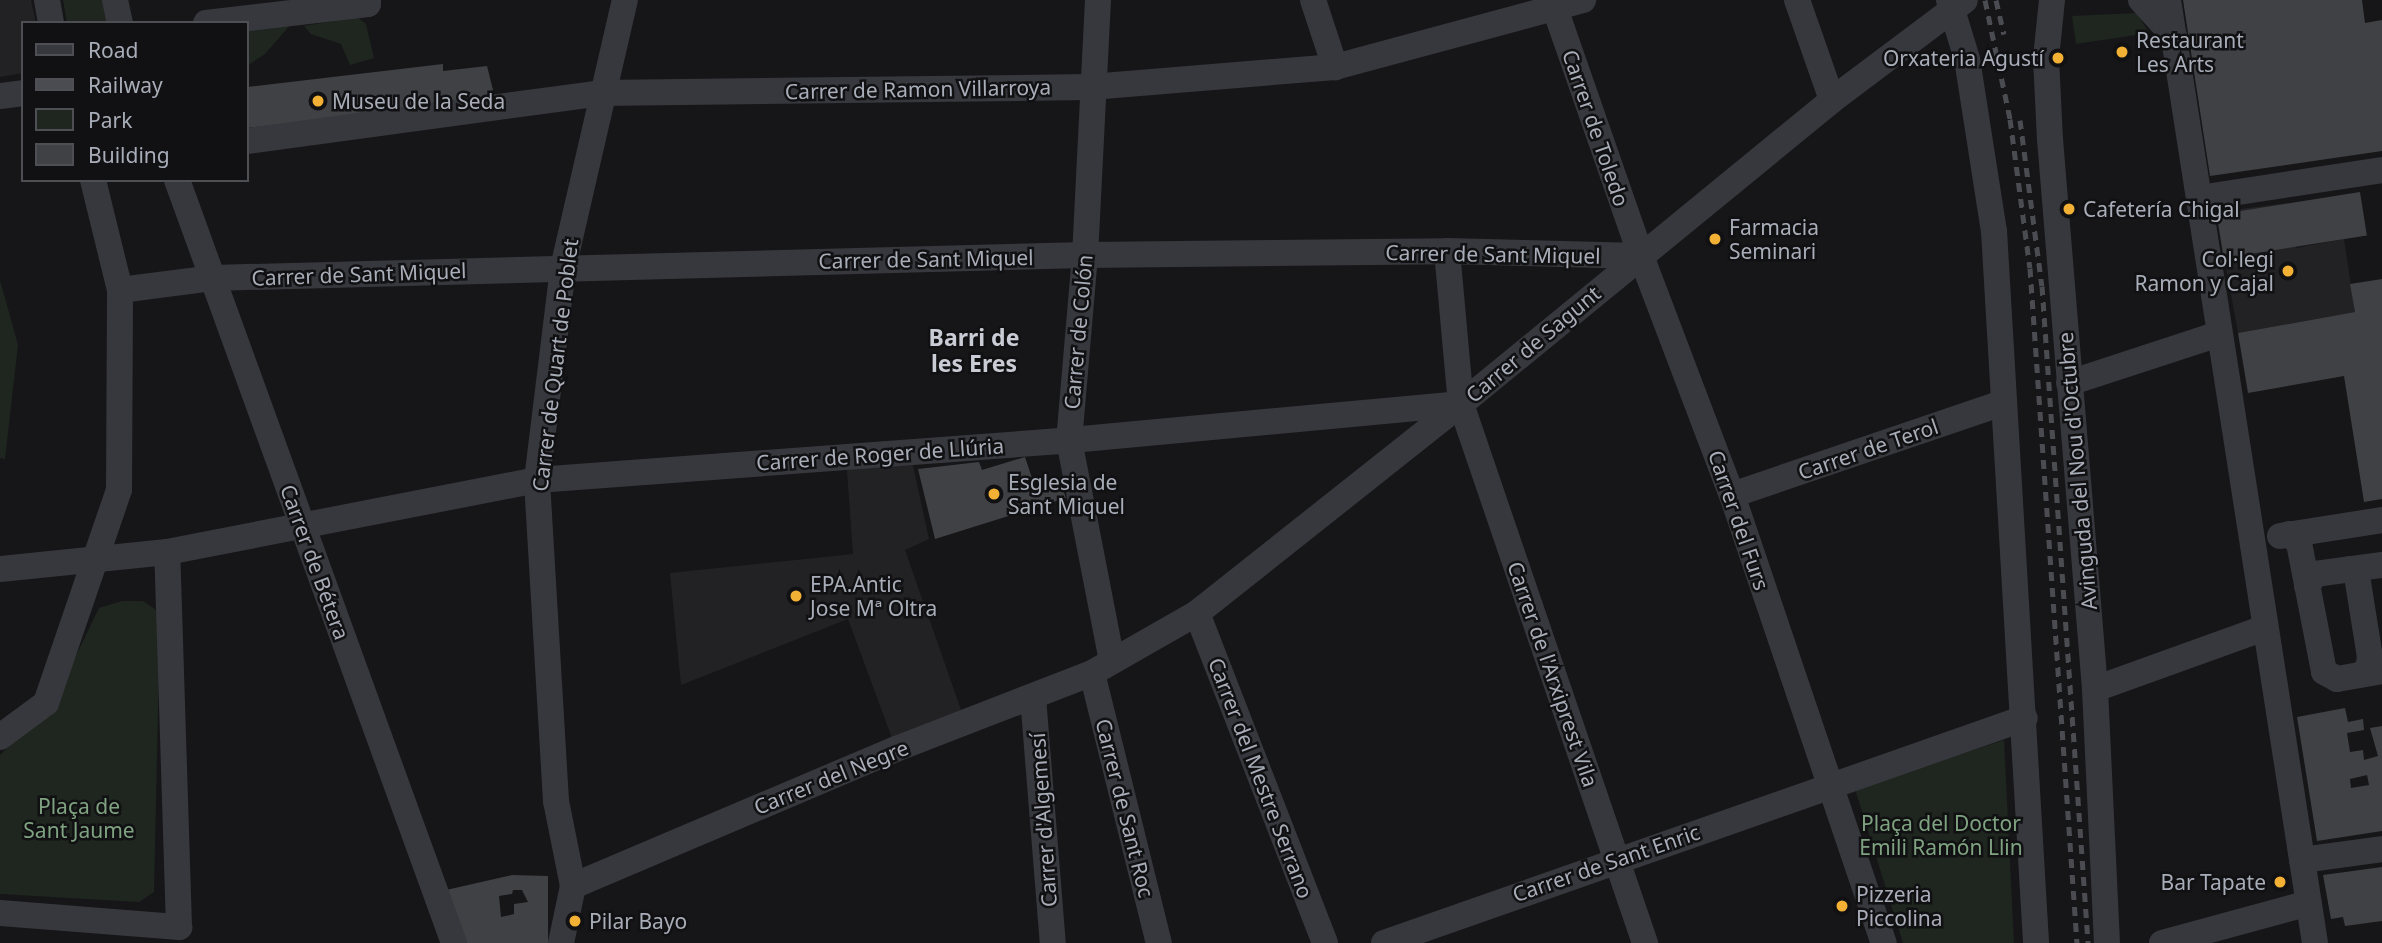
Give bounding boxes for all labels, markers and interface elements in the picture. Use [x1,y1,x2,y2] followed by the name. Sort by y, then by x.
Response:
[21,21,248,182] legend
[2136,27,2244,77] place label: Restaurant Les Arts
[88,36,138,64] text: Road
[2114,44,2130,60] marker: Restaurant Les Arts
[1883,45,2044,71] place label: Orxateria Agustí
[1557,46,1635,210] street label: Carrer de Toledo
[2050,50,2066,66] marker: Orxateria Agustí
[88,71,163,99] text: Railway
[785,74,1051,104] street label: Carrer de Ramon Villarroya
[332,88,505,114] place label: Museu de la Seda
[310,93,326,109] marker: Museu de la Seda
[88,106,132,134] text: Park
[88,141,170,169] text: Building
[2083,196,2240,222] place label: Cafetería Chigal
[2061,201,2077,217] marker: Cafetería Chigal
[1729,214,1819,264] place label: Farmacia Seminari
[1707,231,1723,247] marker: Farmacia Seminari
[527,237,583,493] street label: Carrer de Quart de Poblet
[1385,240,1601,268] street label: Carrer de Sant Miquel
[818,245,1034,273] street label: Carrer de Sant Miquel
[2135,246,2274,296] place label: Col·legi Ramon y Cajal
[1059,254,1097,410] street label: Carrer de Colón
[251,258,467,290] street label: Carrer de Sant Miquel
[2280,263,2296,279] marker: Col·legi Ramon y Cajal
[1461,280,1605,408] street label: Carrer de Sagunt
[929,323,1019,377] district label: Barri de les Eres
[2052,331,2102,611] street label: Avinguda del Nou d'Octubre
[1795,413,1941,485] street label: Carrer de Terol
[755,433,1005,475] street label: Carrer de Roger de Llúria
[1703,447,1775,593] street label: Carrer del Furs
[1008,469,1125,519] place label: Esglesia de Sant Miquel
[275,481,355,643] street label: Carrer de Bétera
[986,486,1002,502] marker: Esglesia de Sant Miquel
[1503,558,1603,790] street label: Carrer de l'Arxiprest Vila
[810,571,937,621] place label: EPA.Antic Jose Mª Oltra
[788,588,804,604] marker: EPA.Antic Jose Mª Oltra
[1203,654,1319,902] street label: Carrer del Mestre Serrano
[1091,716,1159,900] street label: Carrer de Sant Roc
[1024,732,1062,908] street label: Carrer d'Algemesí
[750,735,912,819] street label: Carrer del Negre
[23,793,135,843] park label: Plaça de Sant Jaume
[1859,810,2023,860] park label: Plaça del Doctor Emili Ramón Llin
[1509,819,1703,907] street label: Carrer de Sant Enric
[2161,869,2266,895] place label: Bar Tapate
[2272,874,2288,890] marker: Bar Tapate
[1856,881,1943,931] place label: Pizzeria Piccolina
[1834,898,1850,914] marker: Pizzeria Piccolina
[589,908,687,934] place label: Pilar Bayo
[567,913,583,929] marker: Pilar Bayo

